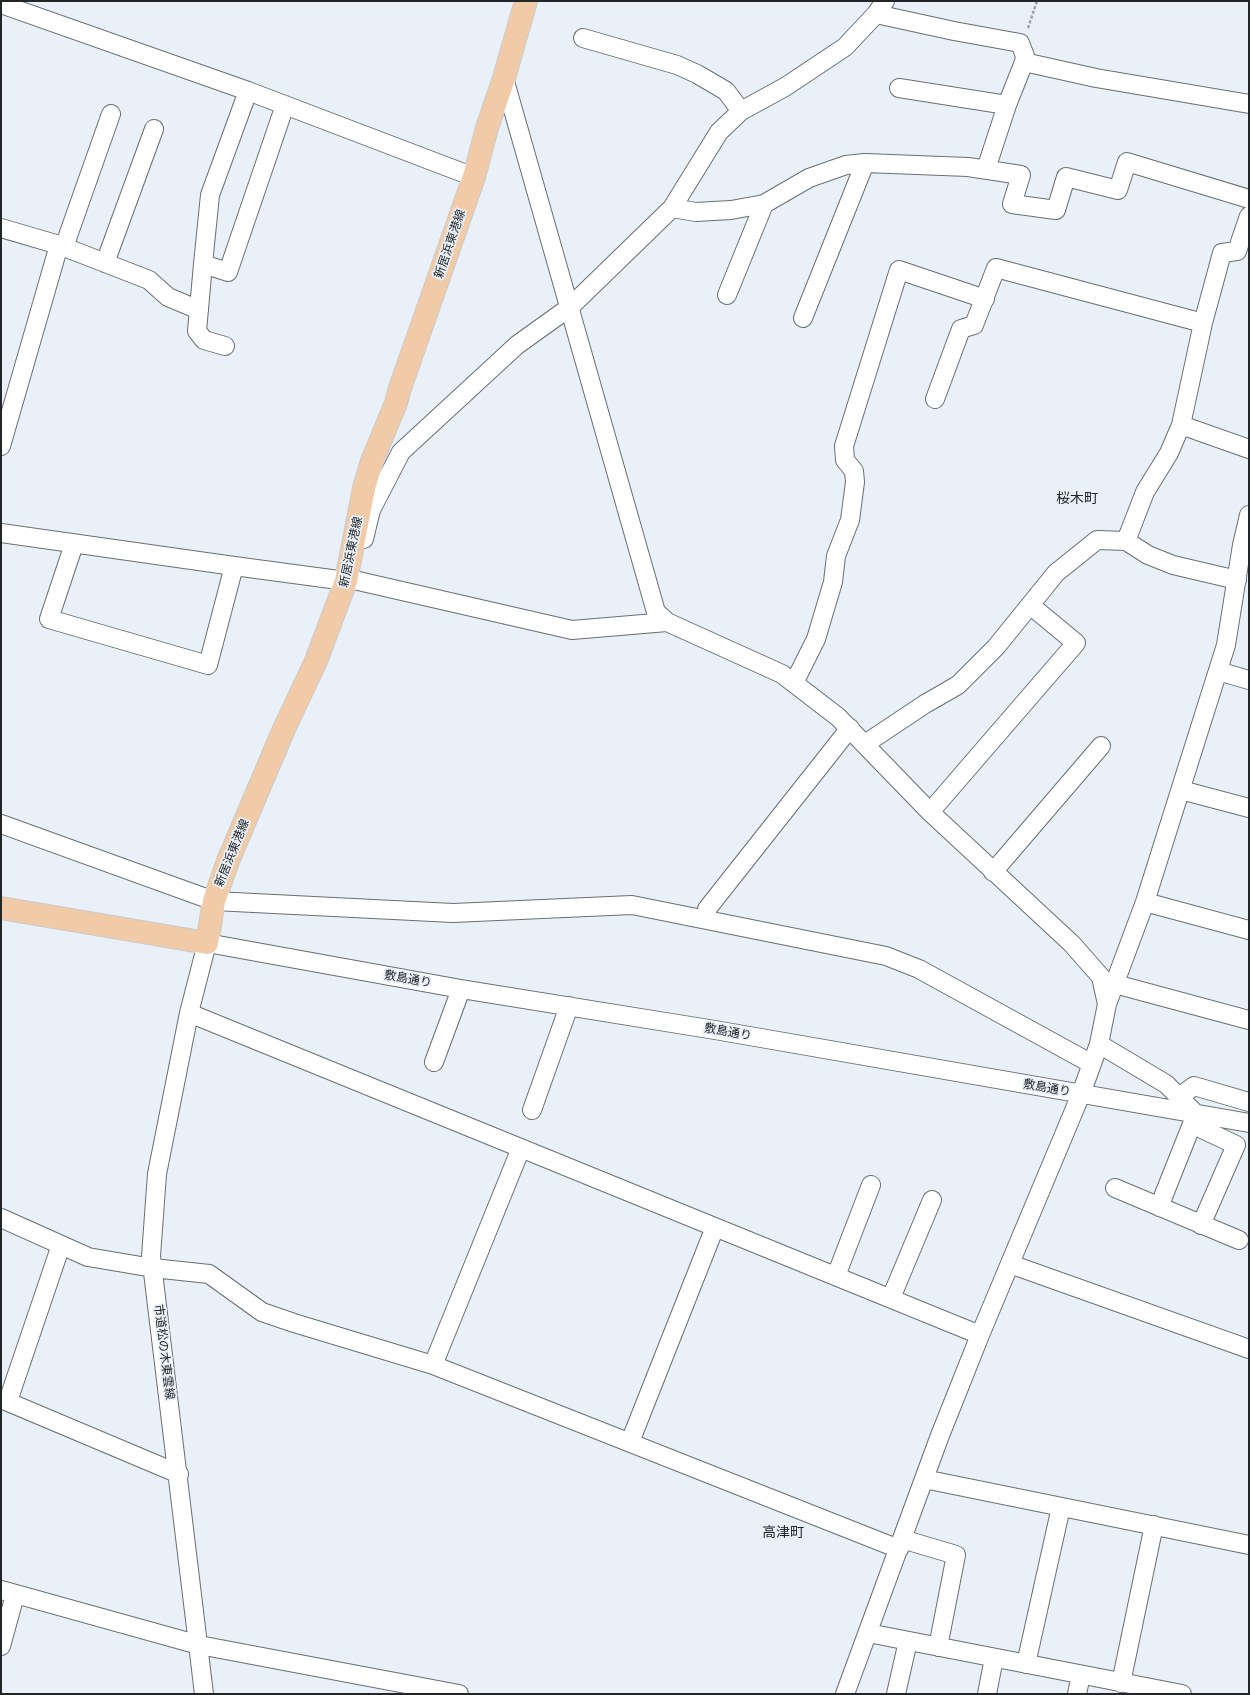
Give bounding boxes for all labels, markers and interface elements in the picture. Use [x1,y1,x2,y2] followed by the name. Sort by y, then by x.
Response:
[431,208,469,280] street label: 新居浜東港線
[1056,491,1098,507] district label: 桜木町
[336,515,366,589] street label: 新居浜東港線
[212,817,252,889] street label: 新居浜東港線
[383,968,433,990] street label: 敷島通り
[703,1021,753,1043] street label: 敷島通り
[1022,1077,1072,1099] street label: 敷島通り
[151,1303,177,1401] street label: 市道松の木東雲線
[762,1525,804,1541] district label: 高津町

